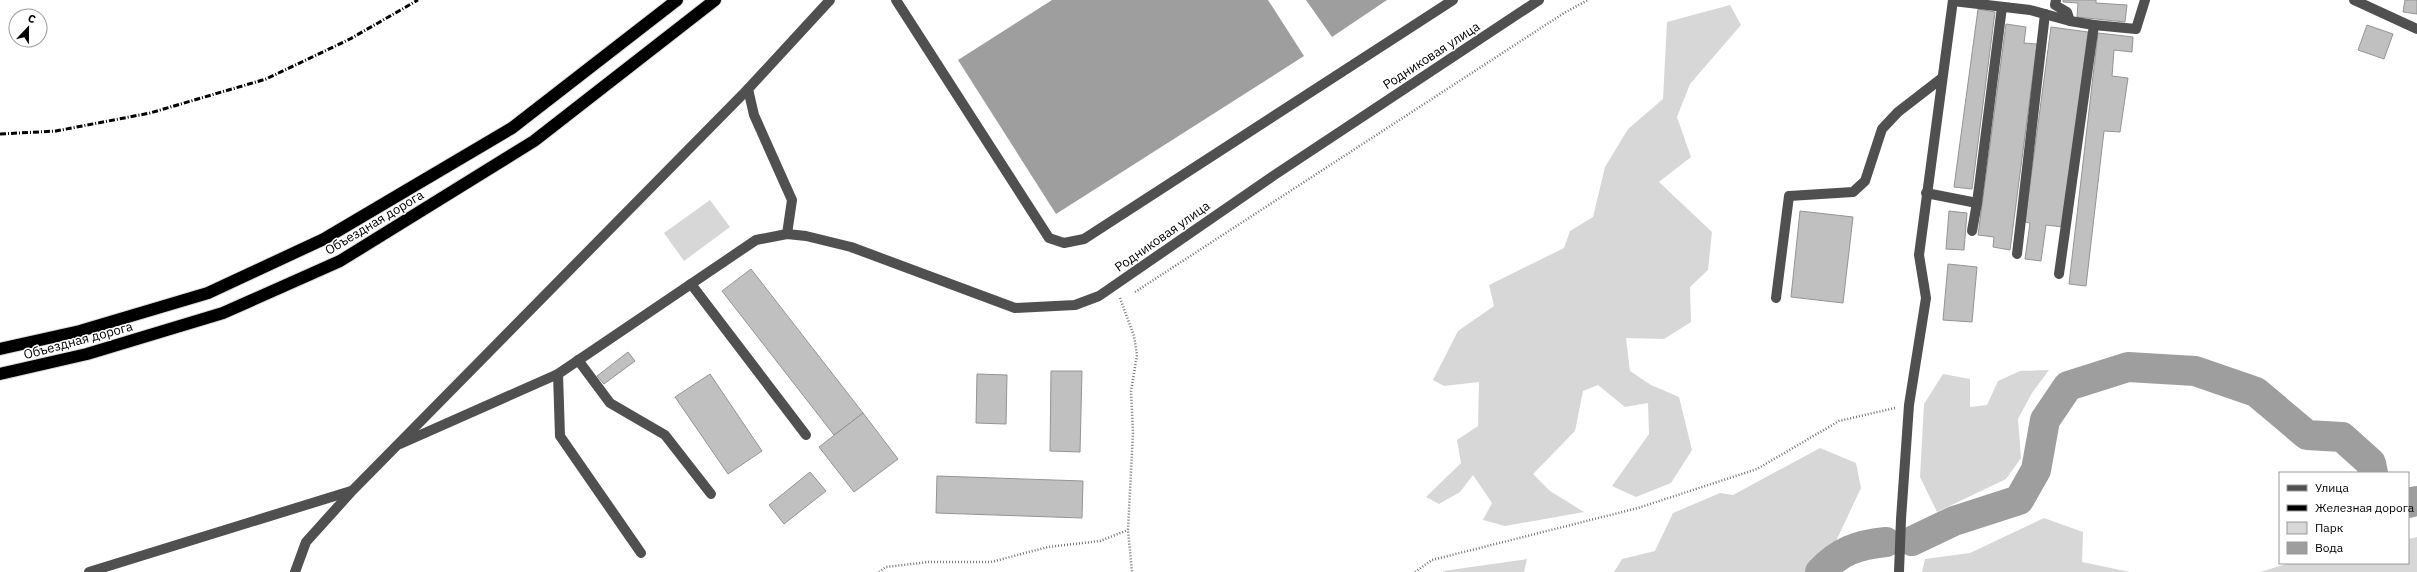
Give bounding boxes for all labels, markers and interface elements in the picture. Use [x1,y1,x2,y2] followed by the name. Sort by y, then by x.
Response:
[8,8,48,48] north arrow
[26,11,38,27] text: С
[1380,18,1483,93] street label: Родниковая улица
[322,186,427,259] street label: Объездная дорога
[1111,197,1213,276] street label: Родниковая улица
[22,318,135,363] street label: Объездная дорога
[2279,472,2409,564] legend
[2315,480,2349,495] text: Улица
[2315,500,2415,515] text: Железная дорога
[2315,520,2344,535] text: Парк
[2315,540,2344,555] text: Вода

